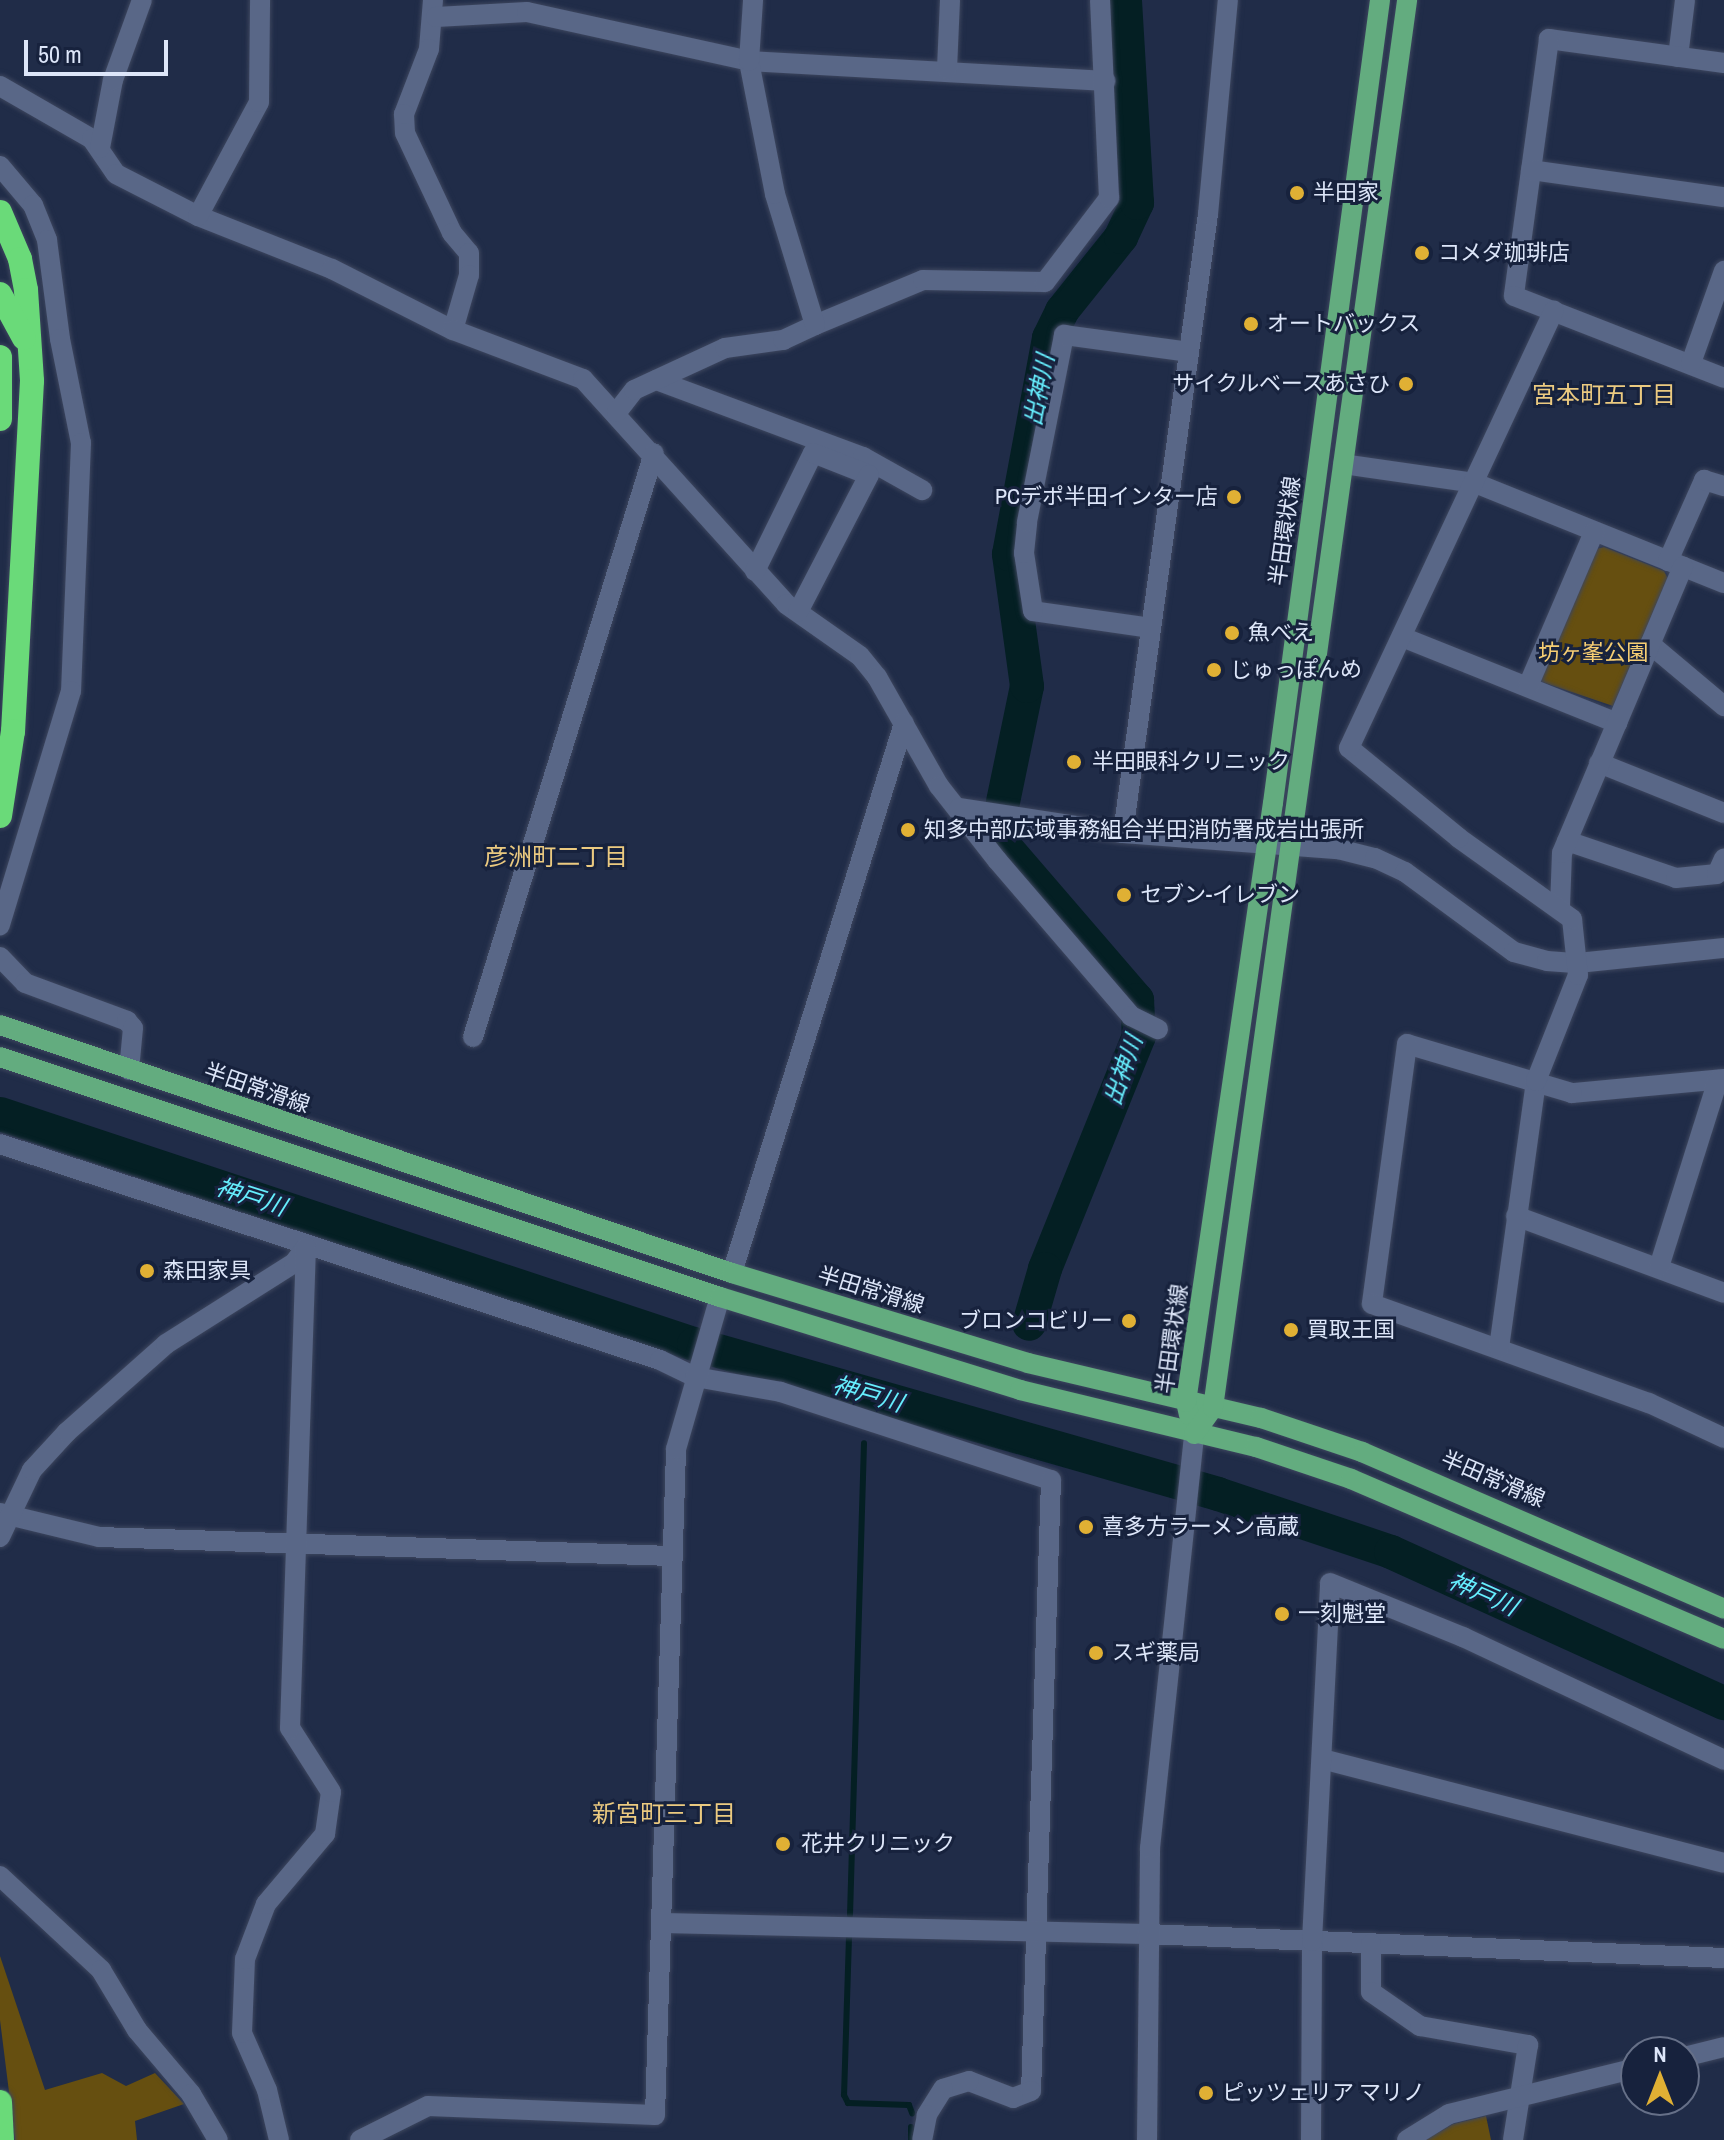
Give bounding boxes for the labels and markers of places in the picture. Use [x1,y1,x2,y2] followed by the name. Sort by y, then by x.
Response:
[1313,180,1379,206] place label: 半田家
[1288,184,1306,202] marker: 半田家
[1438,240,1570,266] place label: コメダ珈琲店
[1413,244,1431,262] marker: コメダ珈琲店
[1267,311,1421,337] place label: オートバックス
[1242,315,1260,333] marker: オートバックス
[1170,371,1390,397] place label: サイクルベースあさひ
[1397,375,1415,393] marker: サイクルベースあさひ
[995,484,1218,510] place label: PCデポ半田インター店
[1225,488,1243,506] marker: PCデポ半田インター店
[1248,620,1314,646] place label: 魚べえ
[1223,624,1241,642] marker: 魚べえ
[1230,657,1362,683] place label: じゅっぽんめ
[1205,661,1223,679] marker: じゅっぽんめ
[1092,749,1290,775] place label: 半田眼科クリニック
[1063,751,1085,773] marker: 半田眼科クリニック
[924,817,1364,843] place label: 知多中部広域事務組合半田消防署成岩出張所
[899,821,917,839] marker: 知多中部広域事務組合半田消防署成岩出張所
[1140,882,1300,908] place label: セブン-イレブン
[1115,886,1133,904] marker: セブン-イレブン
[163,1258,251,1284] place label: 森田家具
[138,1262,156,1280] marker: 森田家具
[959,1308,1113,1334] place label: ブロンコビリー
[1120,1312,1138,1330] marker: ブロンコビリー
[1307,1317,1395,1343] place label: 買取王国
[1282,1321,1300,1339] marker: 買取王国
[1102,1514,1300,1540] place label: 喜多方ラーメン高蔵
[1077,1518,1095,1536] marker: 喜多方ラーメン高蔵
[1298,1601,1386,1627] place label: 一刻魁堂
[1273,1605,1291,1623] marker: 一刻魁堂
[1112,1640,1200,1666] place label: スギ薬局
[1087,1644,1105,1662] marker: スギ薬局
[801,1831,955,1857] place label: 花井クリニック
[772,1833,794,1855] marker: 花井クリニック
[1222,2080,1425,2106] place label: ピッツェリア マリノ
[1197,2084,1215,2102] marker: ピッツェリア マリノ

